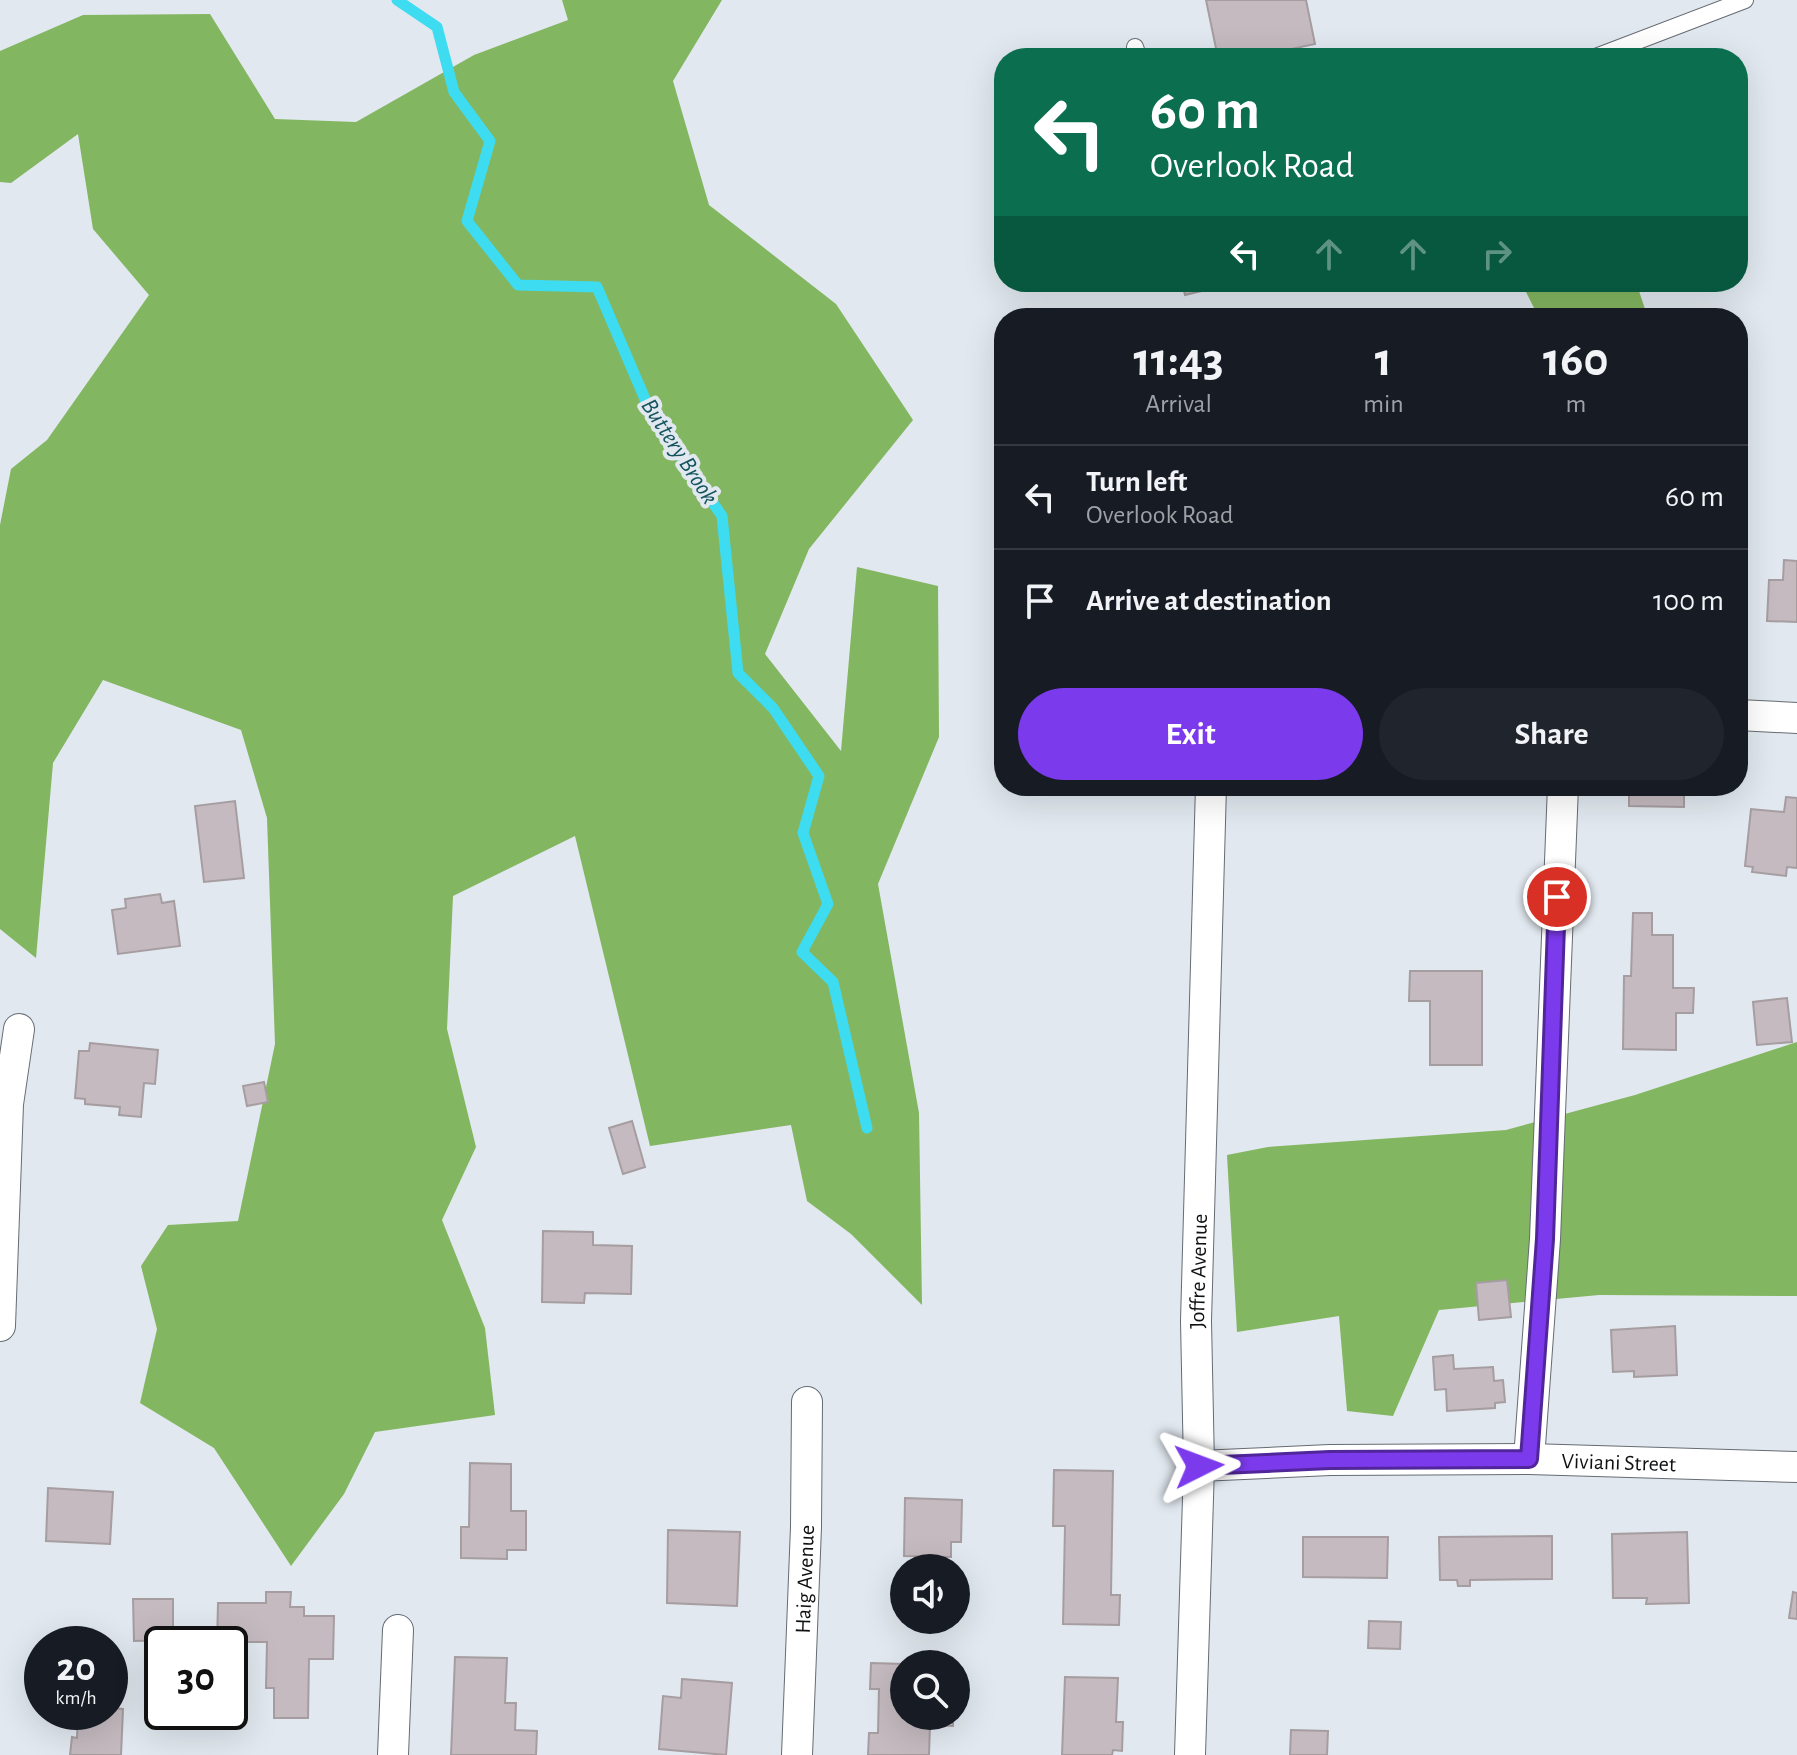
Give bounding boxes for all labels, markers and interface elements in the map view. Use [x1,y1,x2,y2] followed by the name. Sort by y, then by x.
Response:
[1018,80,1122,184] icon: left
[1150,83,1260,139] text: 60 m
[1150,148,1354,184] text: Overlook Road
[1223,232,1267,276] icon: left
[1307,232,1351,276] icon: ahead
[1391,232,1435,276] icon: ahead
[1475,232,1519,276] icon: right
[1133,337,1224,385] text: 11:43
[1375,337,1392,385] text: 1
[1543,337,1609,385] text: 160
[1145,391,1212,417] text: Arrival
[1363,391,1404,417] text: min
[1565,391,1586,417] text: m
[636,395,722,509] water label: Buttery Brook
[1086,467,1187,497] text: Turn left
[1018,475,1062,519] icon: left
[1665,482,1724,512] text: 60 m
[1086,502,1233,528] text: Overlook Road
[1018,579,1062,623] icon: arrive
[1086,586,1332,616] text: Arrive at destination
[1653,586,1724,616] text: 100 m
[1018,688,1363,780] button: Exit
[1379,688,1724,780] button: Share
[1523,863,1591,931] pin
[1535,875,1579,919] icon: arrive
[1186,1213,1211,1329] street label: Joffre Avenue
[1157,1424,1241,1508] position arrow
[1561,1450,1676,1475] street label: Viviani Street
[792,1524,818,1634] street label: Haig Avenue
[890,1554,970,1730] map controls
[890,1554,970,1634] button: sound
[144,1626,248,1730] speed limit sign: 30
[56,1648,96,1688] text: 20
[890,1650,970,1730] button: search
[55,1688,97,1708] text: km/h

